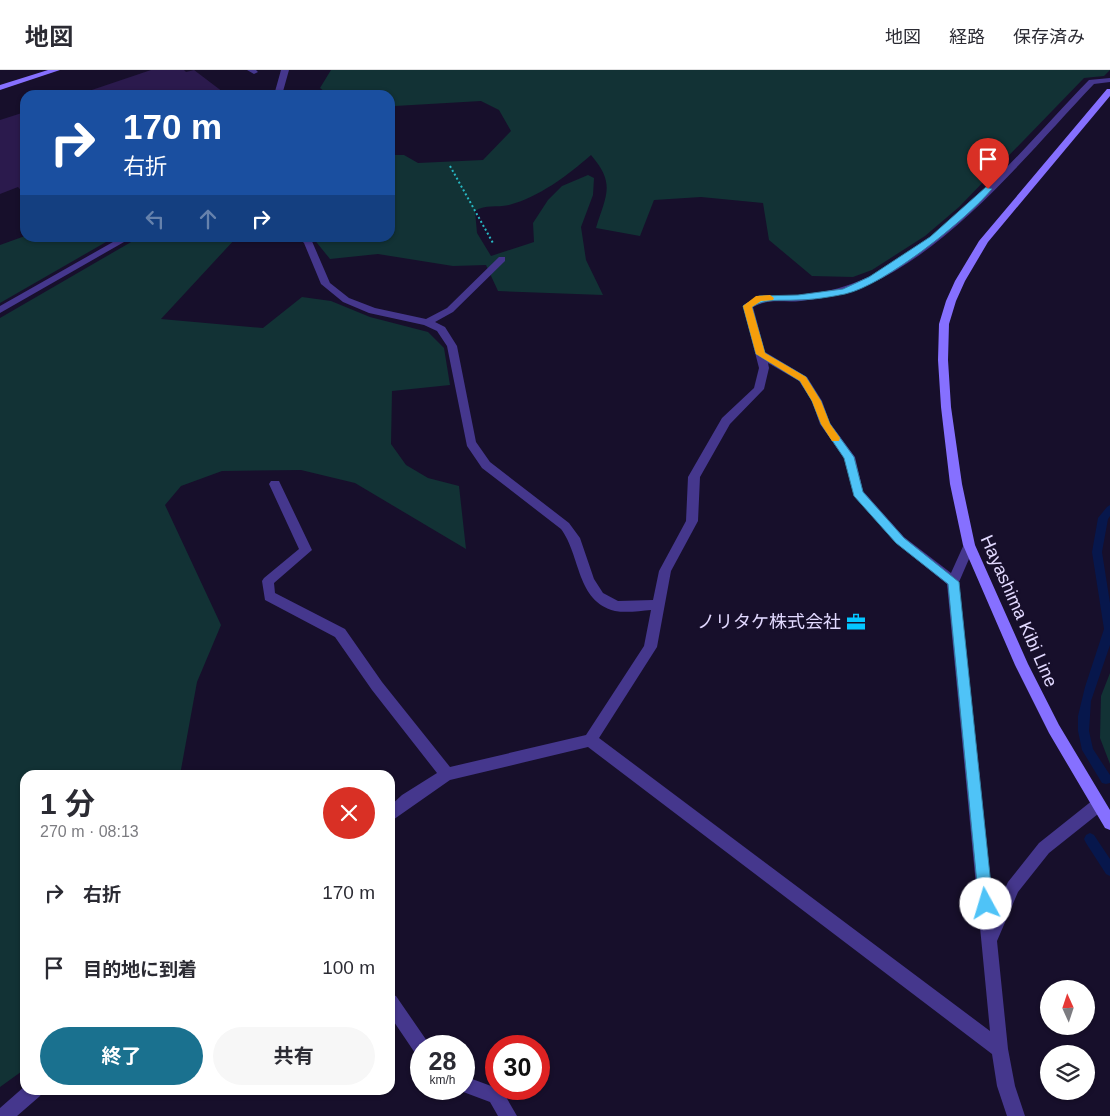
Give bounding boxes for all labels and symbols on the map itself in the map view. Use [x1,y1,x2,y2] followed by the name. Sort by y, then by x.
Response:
[967,138,1009,189] pin
[976,532,1062,690] street label: Hayashima Kibi Line
[845,611,867,633] office icon: ノリタケ株式会社
[697,612,841,632] place label: ノリタケ株式会社
[959,877,1011,929] position arrow
[1040,980,1095,1035] north arrow
[485,1035,550,1100] speed limit sign: 30

